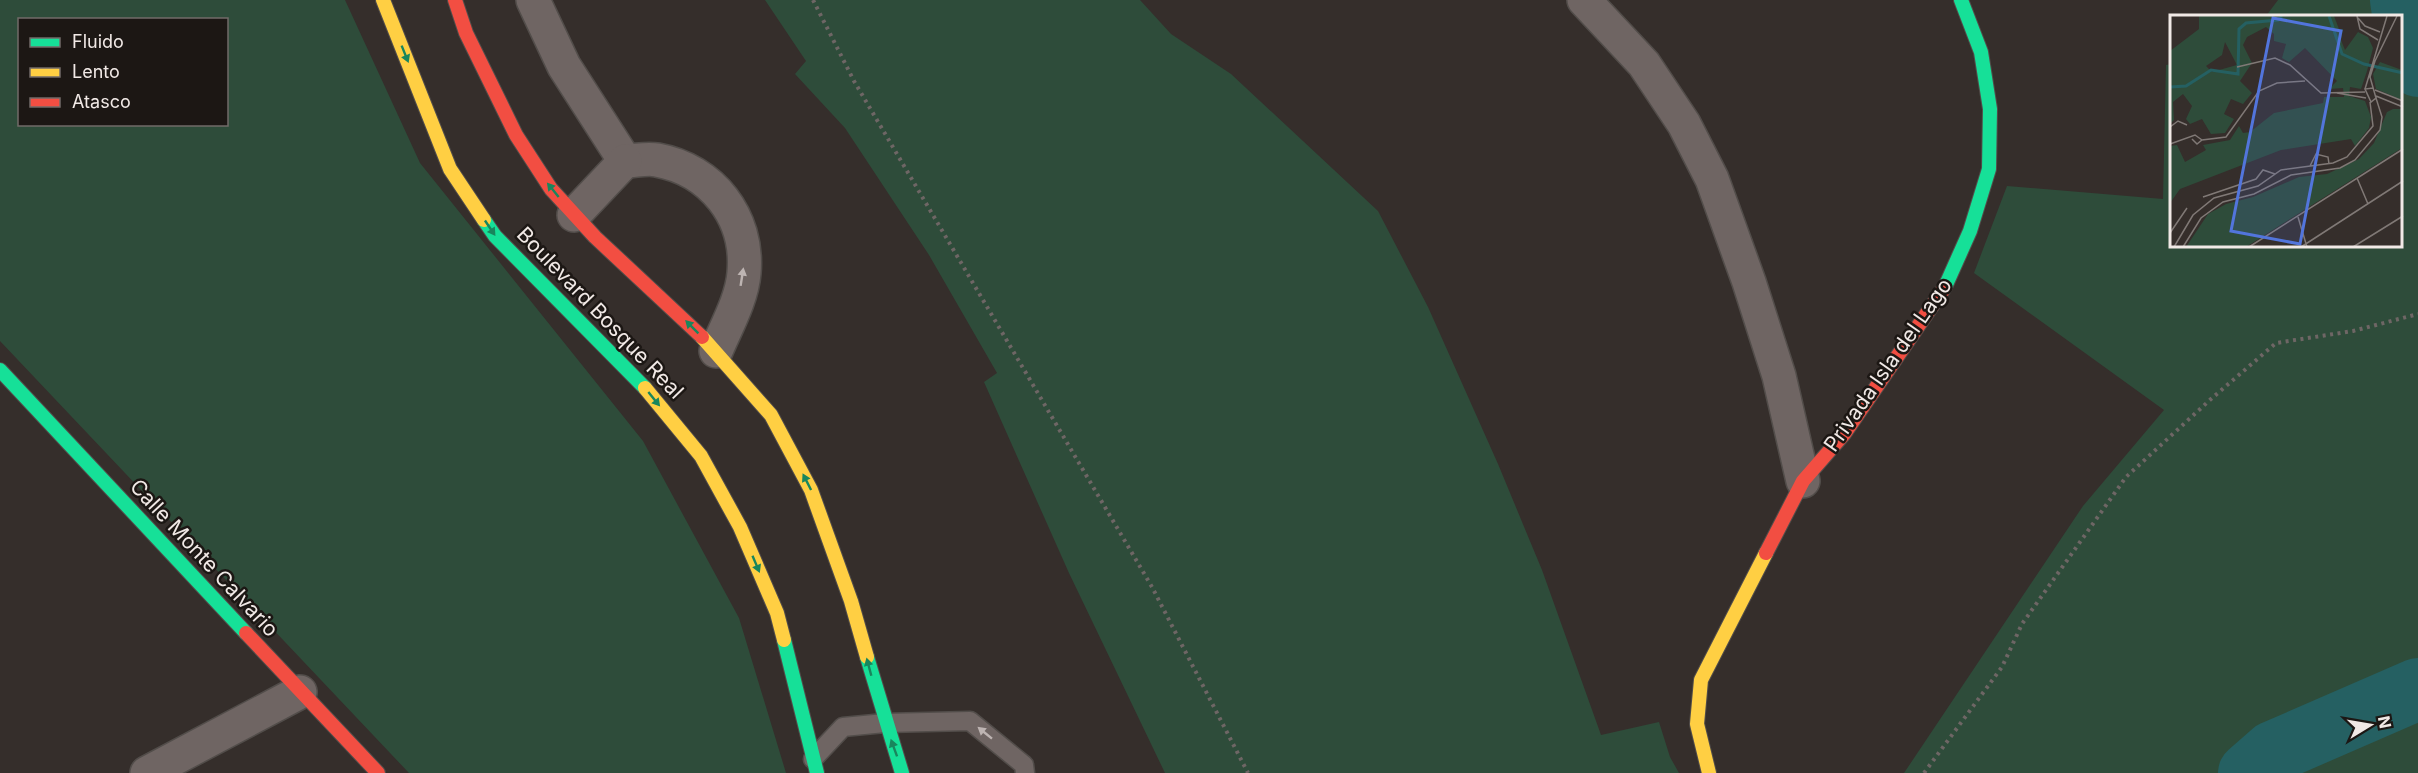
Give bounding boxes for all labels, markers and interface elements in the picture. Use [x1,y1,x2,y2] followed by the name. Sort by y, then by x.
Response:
[2170,15,2403,248] inset map
[18,18,228,126] legend
[72,31,124,52] text: Fluido
[400,46,410,64] one-way arrow
[72,61,120,82] text: Lento
[72,91,131,112] text: Atasco
[547,183,559,198] one-way arrow
[484,220,496,236] one-way arrow
[512,222,689,404] street label: Boulevard Bosque Real
[738,267,747,286] one-way arrow
[1818,273,1957,456] street label: Privada Isla del Lago
[685,320,699,334] one-way arrow
[648,391,661,407] one-way arrow
[125,474,284,642] street label: Calle Monte Calvario
[802,474,812,491] one-way arrow
[751,556,761,574] one-way arrow
[864,658,873,676] one-way arrow
[2340,695,2400,755] north arrow
[2374,714,2396,730] text: N
[978,727,993,740] one-way arrow
[888,739,898,757] one-way arrow

